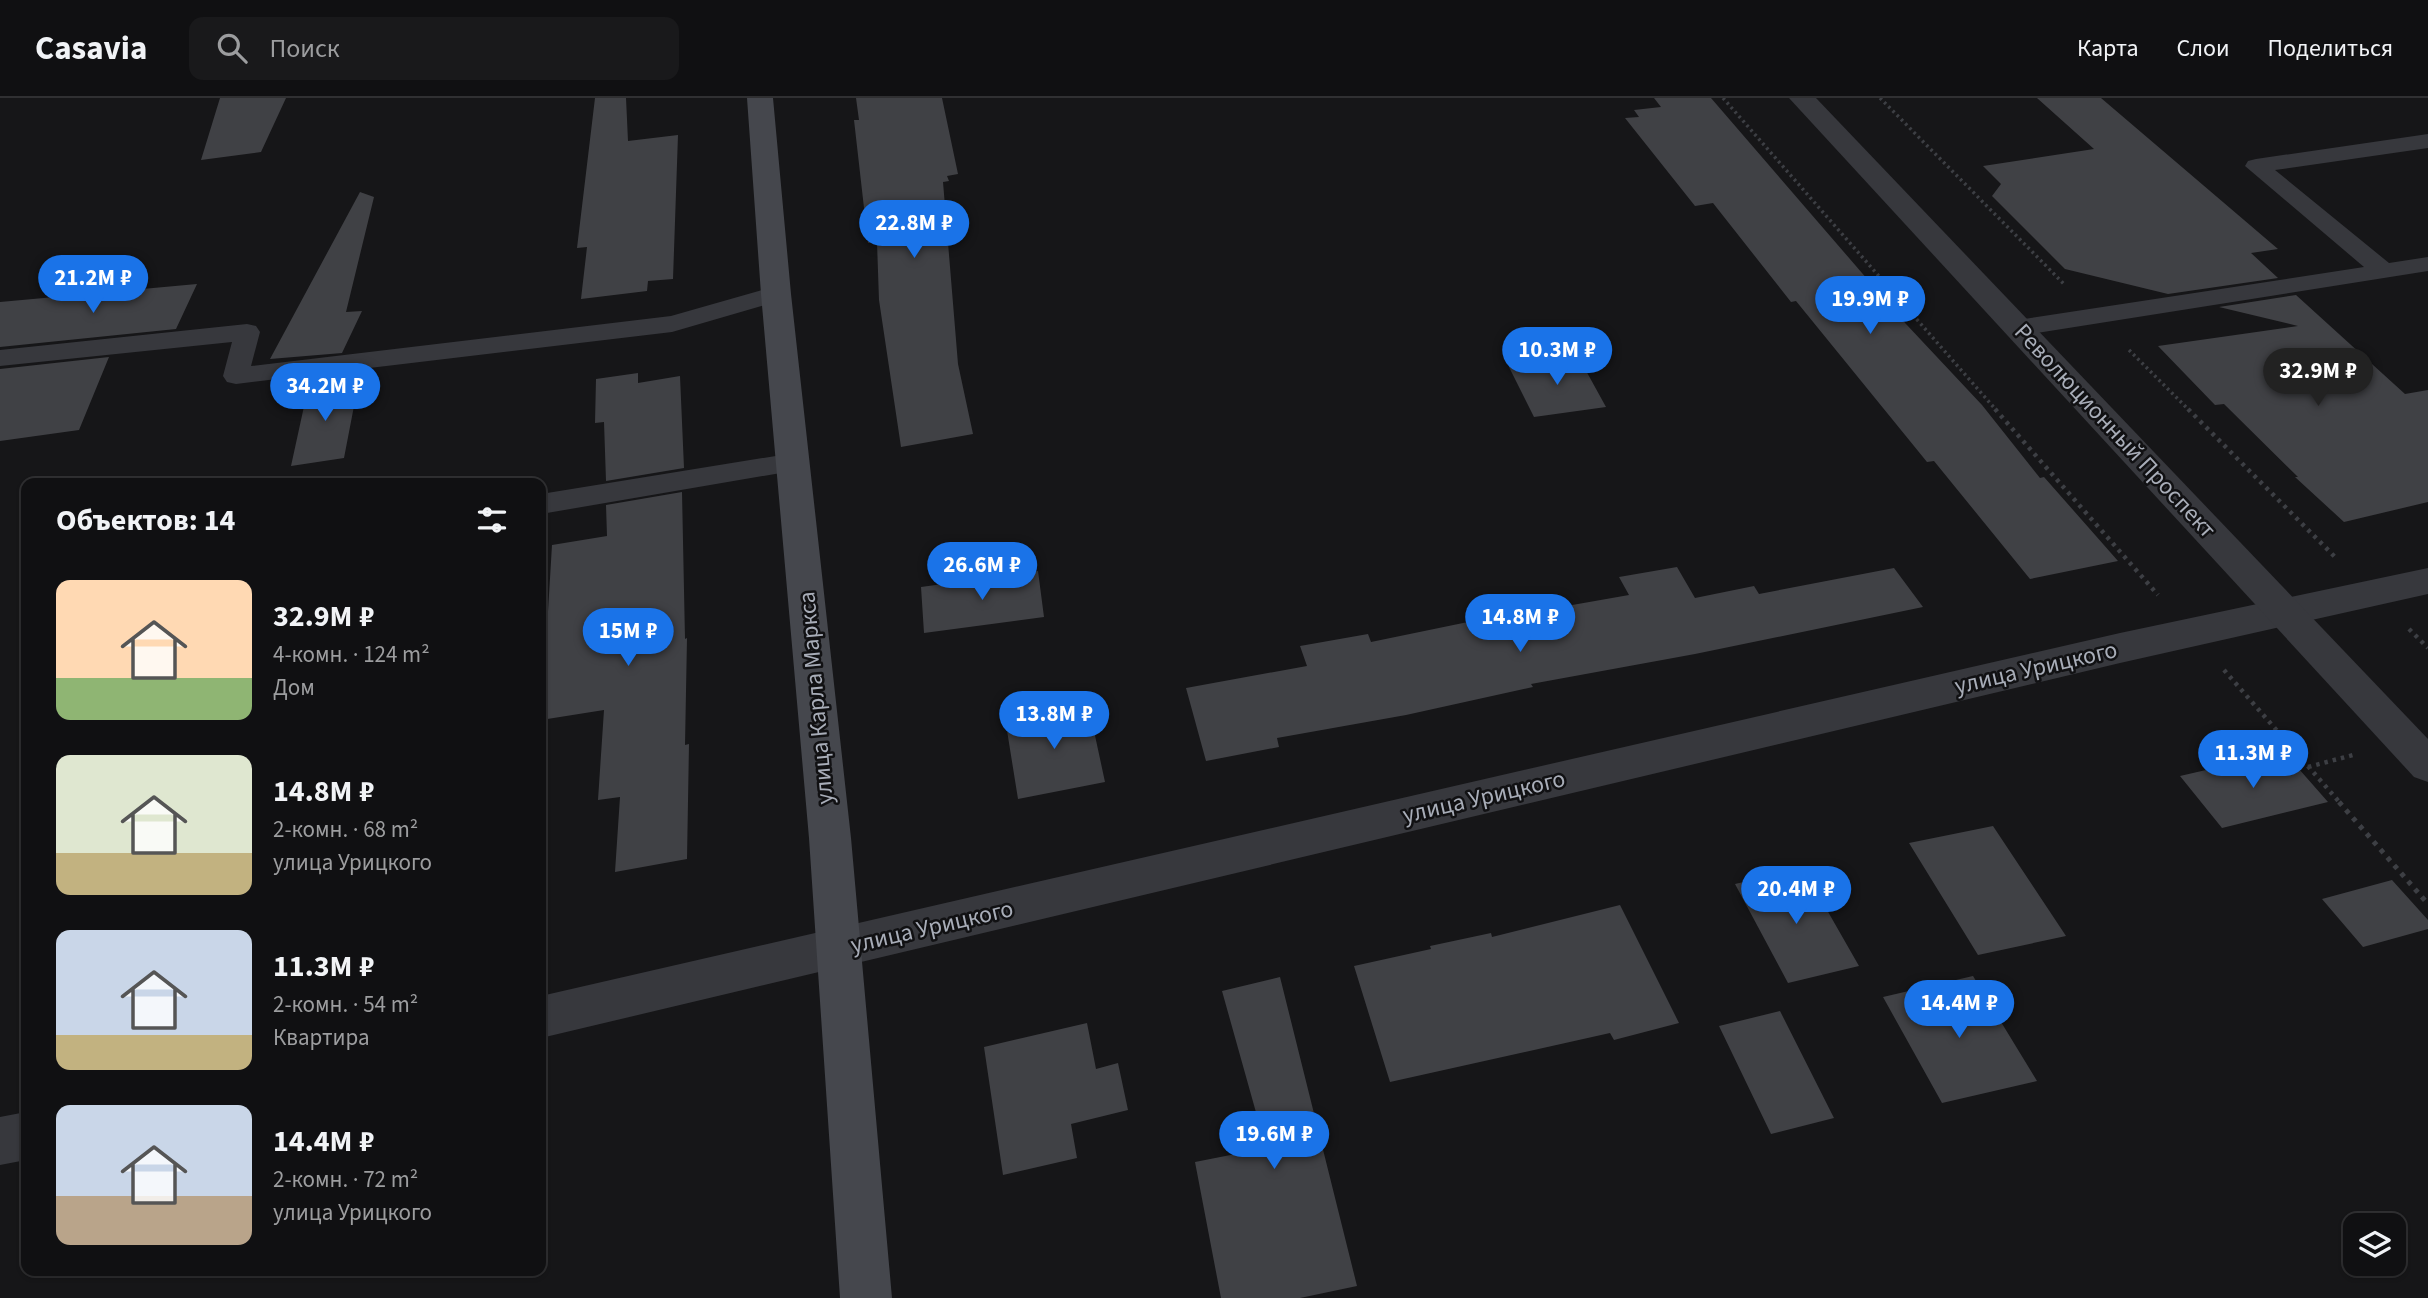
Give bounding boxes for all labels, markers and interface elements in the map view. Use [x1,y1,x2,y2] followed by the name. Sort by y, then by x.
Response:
[189,17,679,80] search box
[35,25,147,72] text: Casavia
[213,29,251,67] icon: search
[269,30,340,67] text: Поиск
[2077,31,2139,66] text: Карта
[2177,31,2230,66] text: Слои
[2268,31,2393,66] text: Поделиться
[849,200,979,260] pin: 22.8M ₽
[875,206,953,239] text: 22.8M ₽
[28,256,158,315] pin: 21.2M ₽
[54,261,132,294] text: 21.2M ₽
[1805,276,1935,336] pin: 19.9M ₽
[1831,282,1909,315] text: 19.9M ₽
[2006,316,2224,546] street label: Революционный Проспект
[1492,328,1622,387] pin: 10.3M ₽
[1518,333,1596,366] text: 10.3M ₽
[2253,348,2383,408] pin: 32.9M ₽
[2279,354,2357,387] text: 32.9M ₽
[260,364,390,423] pin: 34.2M ₽
[286,369,364,402] text: 34.2M ₽
[56,499,235,542] text: Объектов: 14
[473,501,511,539] icon: filters
[917,542,1047,602] pin: 26.6M ₽
[943,548,1021,581] text: 26.6M ₽
[789,590,843,806] street label: улица Карла Маркса
[1455,594,1585,654] pin: 14.8M ₽
[273,595,374,638] text: 32.9M ₽
[1481,600,1559,633] text: 14.8M ₽
[112,608,196,692] icon: home
[579,608,677,668] pin: 15M ₽
[599,614,657,647] text: 15M ₽
[1951,632,2121,704] street label: улица Урицкого
[273,638,430,671] text: 4-комн. · 124 m²
[273,671,315,704] text: Дом
[989,692,1119,751] pin: 13.8M ₽
[1015,697,1093,730] text: 13.8M ₽
[2188,730,2318,790] pin: 11.3M ₽
[2214,736,2292,769] text: 11.3M ₽
[1399,761,1569,833] street label: улица Урицкого
[273,770,374,813] text: 14.8M ₽
[112,783,196,867] icon: home
[273,813,418,846] text: 2-комн. · 68 m²
[273,846,432,879] text: улица Урицкого
[1731,866,1861,926] pin: 20.4M ₽
[1757,872,1835,905] text: 20.4M ₽
[847,891,1017,963] street label: улица Урицкого
[273,945,374,988] text: 11.3M ₽
[112,958,196,1042] icon: home
[1894,981,2024,1040] pin: 14.4M ₽
[1920,986,1998,1019] text: 14.4M ₽
[273,988,418,1021] text: 2-комн. · 54 m²
[273,1021,370,1054] text: Квартира
[1209,1112,1339,1171] pin: 19.6M ₽
[1235,1117,1313,1150] text: 19.6M ₽
[273,1120,374,1163] text: 14.4M ₽
[112,1133,196,1217] icon: home
[273,1163,418,1196] text: 2-комн. · 72 m²
[273,1196,432,1229] text: улица Урицкого
[2343,1213,2406,1276] map controls
[2343,1213,2406,1276] button: layers

